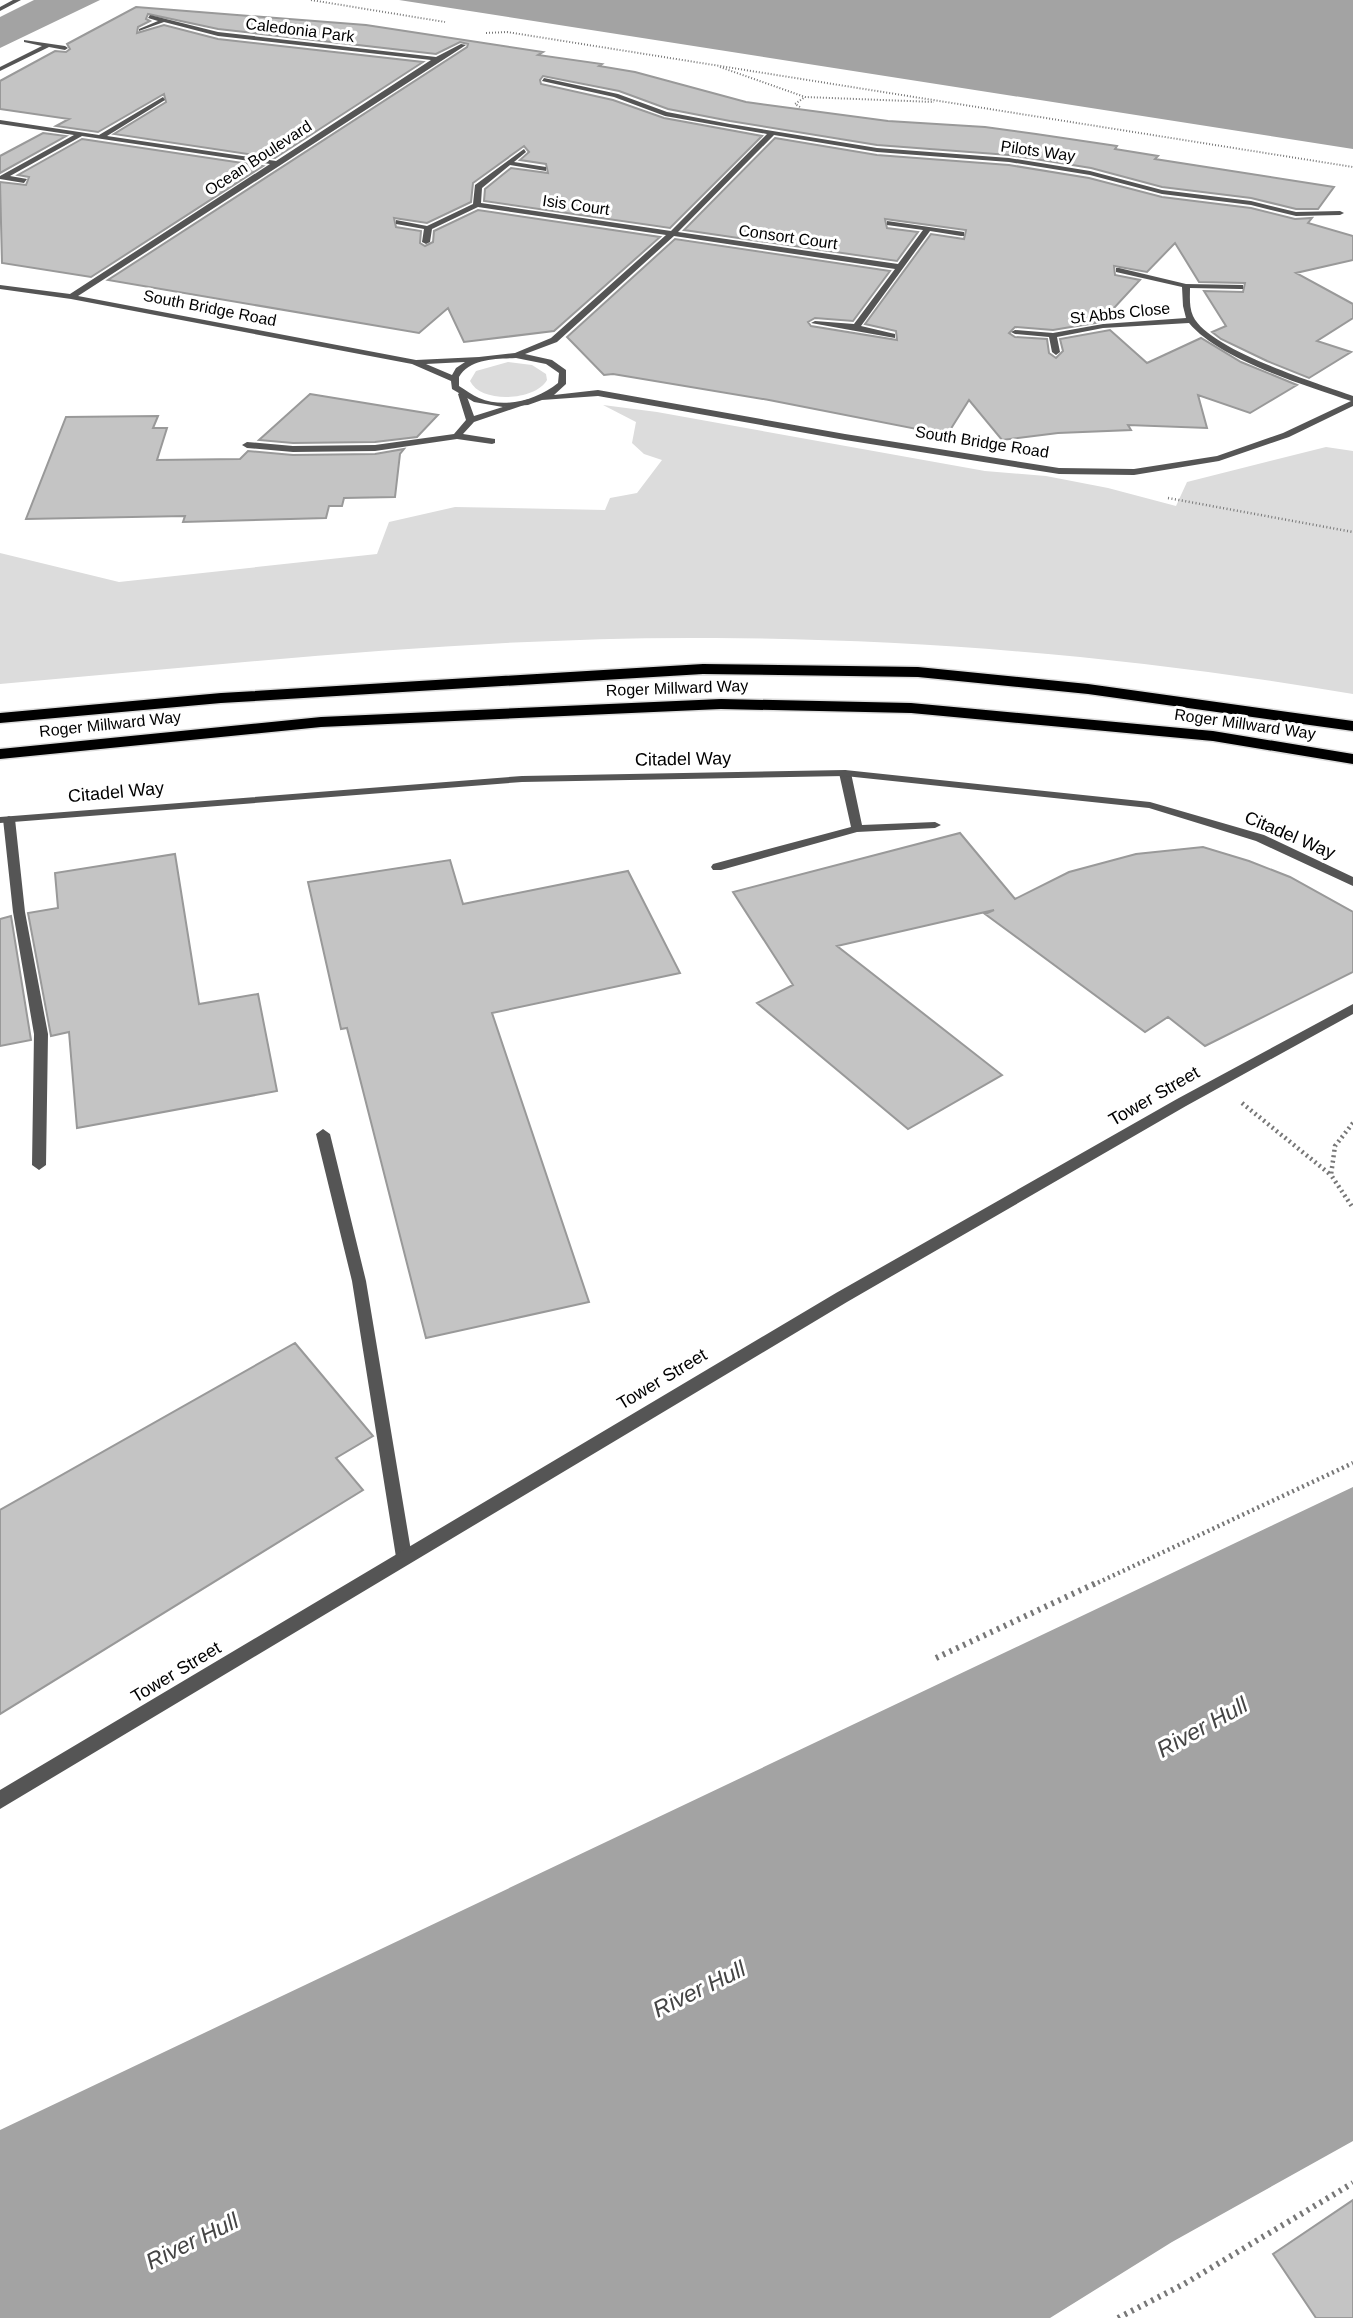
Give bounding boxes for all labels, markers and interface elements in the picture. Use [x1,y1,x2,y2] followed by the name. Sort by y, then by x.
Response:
[245,15,356,45] street label: Caledonia Park
[202,117,314,199] street label: Ocean Boulevard
[1000,137,1076,165] street label: Pilots Way
[541,192,611,218] street label: Isis Court
[738,222,839,252] street label: Consort Court
[142,287,278,329] street label: South Bridge Road
[1069,299,1171,327] street label: St Abbs Close
[914,423,1050,461] street label: South Bridge Road
[605,677,749,699] street label: Roger Millward Way
[1173,706,1317,742] street label: Roger Millward Way
[38,708,182,740] street label: Roger Millward Way
[635,748,731,770] street label: Citadel Way
[67,778,165,806] street label: Citadel Way
[1242,807,1338,863] street label: Citadel Way
[1105,1062,1203,1130] street label: Tower Street
[614,1344,710,1414] street label: Tower Street
[128,1637,224,1707] street label: Tower Street
[1152,1691,1253,1763] water label: River Hull
[649,1955,750,2023] water label: River Hull
[142,2207,243,2275] water label: River Hull

